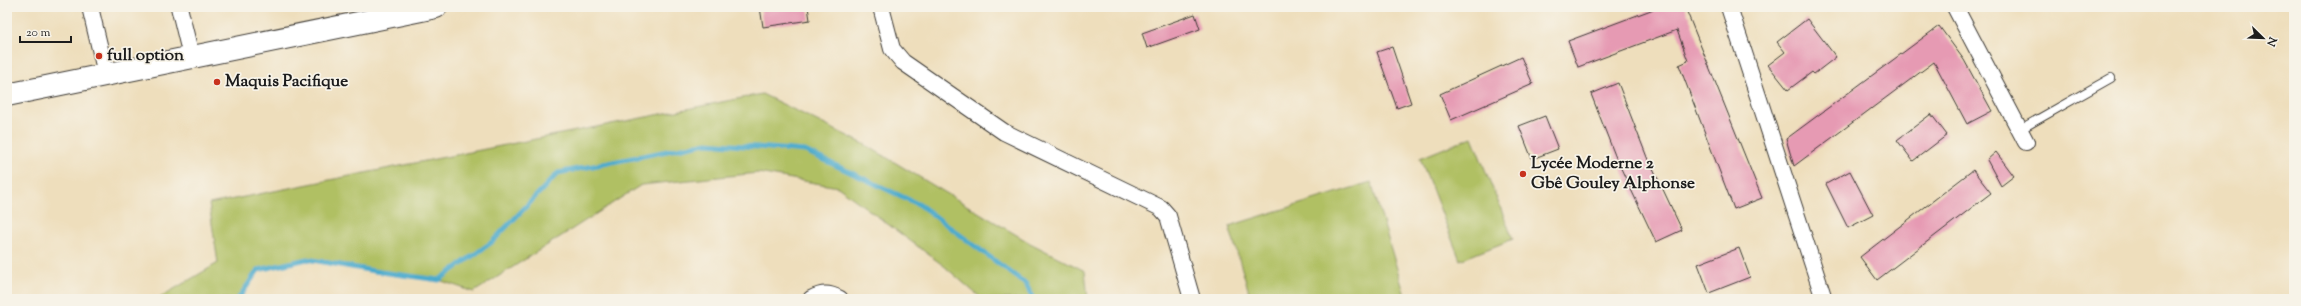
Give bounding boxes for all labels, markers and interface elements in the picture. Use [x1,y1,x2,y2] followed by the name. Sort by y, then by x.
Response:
[20,18,71,44] scale bar
[2243,18,2283,58] north arrow
[26,24,51,42] text: 20 m
[2262,33,2281,49] text: N
[107,44,185,68] place label: full option
[94,51,104,61] marker: full option
[225,70,348,94] place label: Maquis Pacifique
[212,77,222,87] marker: Maquis Pacifique
[1531,152,1695,196] place label: Lycée Moderne 2 Gbê Gouley Alphonse
[1518,169,1528,179] marker: Lycée Moderne 2 Gbê Gouley Alphonse

